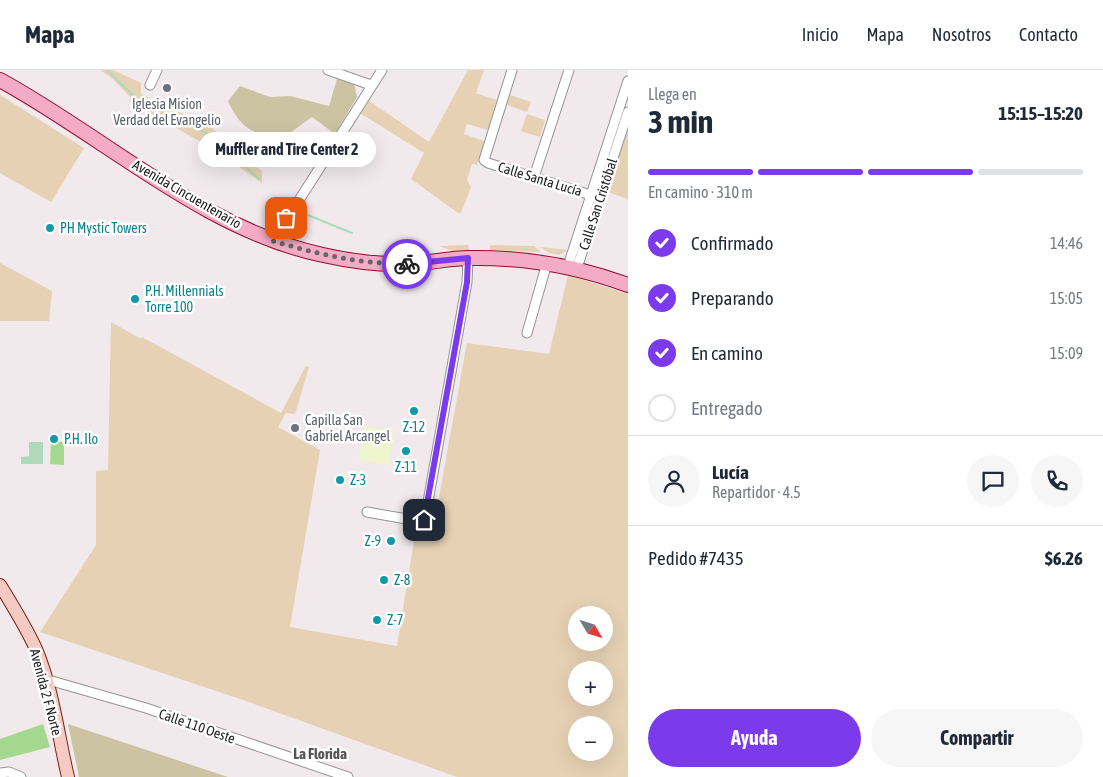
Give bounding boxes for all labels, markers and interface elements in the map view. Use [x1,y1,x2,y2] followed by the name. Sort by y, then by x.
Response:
[25,21,75,48] text: Mapa
[802,24,838,45] text: Inicio
[866,24,904,45] text: Mapa
[932,24,991,45] text: Nosotros
[1019,24,1078,45] text: Contacto
[161,82,173,94] marker: Iglesia Mision Verdad del Evangelio
[648,85,697,103] text: Llega en
[113,96,221,128] place label: Iglesia Mision Verdad del Evangelio
[998,102,1083,124] text: 15:15–15:20
[648,103,713,140] text: 3 min
[197,133,375,168] callout: Muffler and Tire Center 2
[215,140,359,158] text: Muffler and Tire Center 2
[130,156,244,232] street label: Avenida Cincuentenario
[576,156,620,252] street label: Calle San Cristóbal
[496,159,584,199] street label: Calle Santa Lucía
[648,183,753,201] text: En camino · 310 m
[265,197,307,239] pin
[272,204,300,232] icon: bag
[60,220,147,236] place label: PH Mystic Towers
[44,222,56,234] marker: PH Mystic Towers
[648,229,676,257] icon: check
[691,232,773,254] text: Confirmado
[1050,234,1083,252] text: 14:46
[382,239,432,289] courier
[393,250,421,278] icon: bike
[145,283,224,315] place label: P.H. Millennials Torre 100
[648,284,676,312] icon: check
[691,287,774,309] text: Preparando
[1050,289,1083,307] text: 15:05
[129,293,141,305] marker: P.H. Millennials Torre 100
[648,339,676,367] icon: check
[691,342,763,364] text: En camino
[1050,344,1083,362] text: 15:09
[691,397,763,419] text: Entregado
[408,405,420,417] marker: Z-12
[305,412,390,444] place label: Capilla San Gabriel Arcangel
[403,419,425,435] place label: Z-12
[289,422,301,434] marker: Capilla San Gabriel Arcangel
[64,431,98,447] place label: P.H. Ilo
[48,433,60,445] marker: P.H. Ilo
[400,445,412,457] marker: Z-11
[648,455,700,507] button: person
[967,455,1019,507] button: chat
[1031,455,1083,507] button: phone
[395,459,417,475] place label: Z-11
[712,461,749,483] text: Lucía
[350,472,366,488] place label: Z-3
[334,474,346,486] marker: Z-3
[712,483,801,501] text: Repartidor · 4.5
[403,499,445,541] pin
[410,506,438,534] icon: home
[365,533,381,549] place label: Z-9
[385,535,397,547] marker: Z-9
[648,547,744,569] text: Pedido #7435
[1045,547,1083,569] text: $6.26
[394,572,411,588] place label: Z-8
[378,574,390,586] marker: Z-8
[568,606,612,651] north arrow
[568,606,613,761] map controls
[387,612,403,628] place label: Z-7
[371,614,383,626] marker: Z-7
[27,647,65,737] street label: Avenida 2 F Norte
[568,661,613,706] button: +
[157,705,237,747] street label: Calle 110 Oeste
[648,709,861,767] button: Ayuda
[871,709,1083,767] button: Compartir
[568,716,613,761] button: −
[293,745,347,762] district label: La Florida

